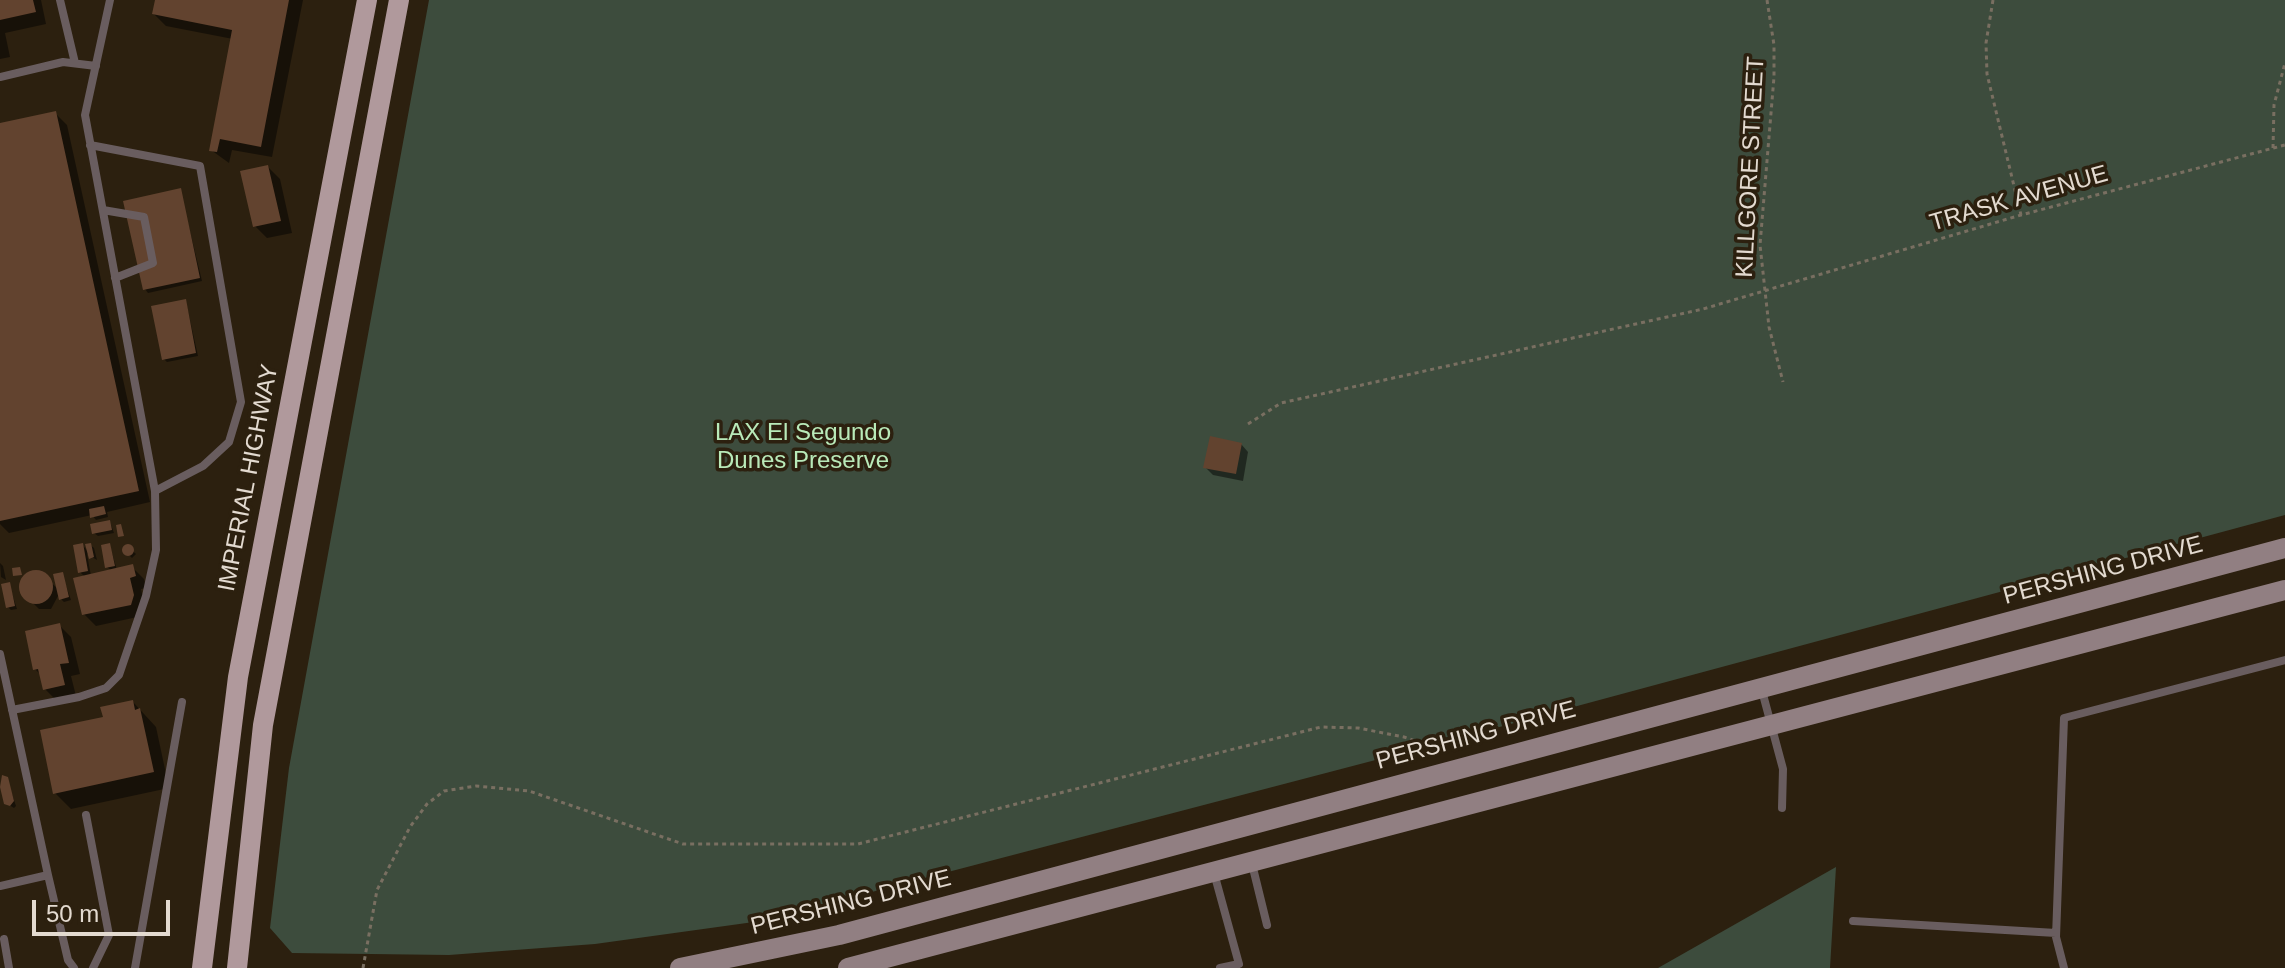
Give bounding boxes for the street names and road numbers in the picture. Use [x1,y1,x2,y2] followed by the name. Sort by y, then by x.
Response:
[1731,56,1771,278] street label: KILLGORE STREET
[1927,160,2111,238] street label: TRASK AVENUE
[213,362,285,594] street label: IMPERIAL HIGHWAY
[2000,531,2206,611] street label: PERSHING DRIVE
[1373,696,1579,776] street label: PERSHING DRIVE
[748,864,954,942] street label: PERSHING DRIVE

